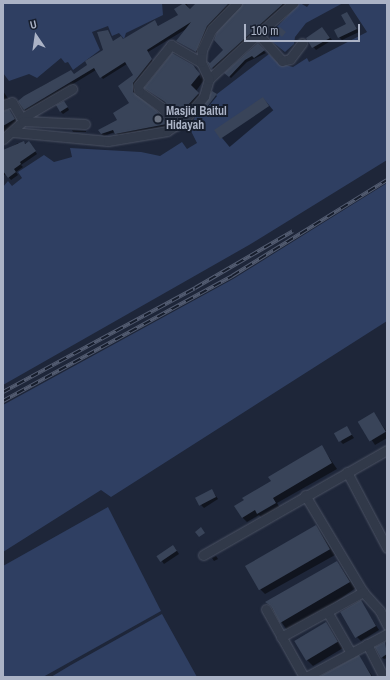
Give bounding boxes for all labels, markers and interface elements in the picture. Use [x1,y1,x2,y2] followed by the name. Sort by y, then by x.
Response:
[16,16,56,56] north arrow
[246,16,362,42] scale bar
[29,17,38,32] text: U
[251,23,278,39] text: 100 m
[166,105,227,133] place label: Masjid Baitul Hidayah
[153,114,163,124] marker: Masjid Baitul Hidayah

